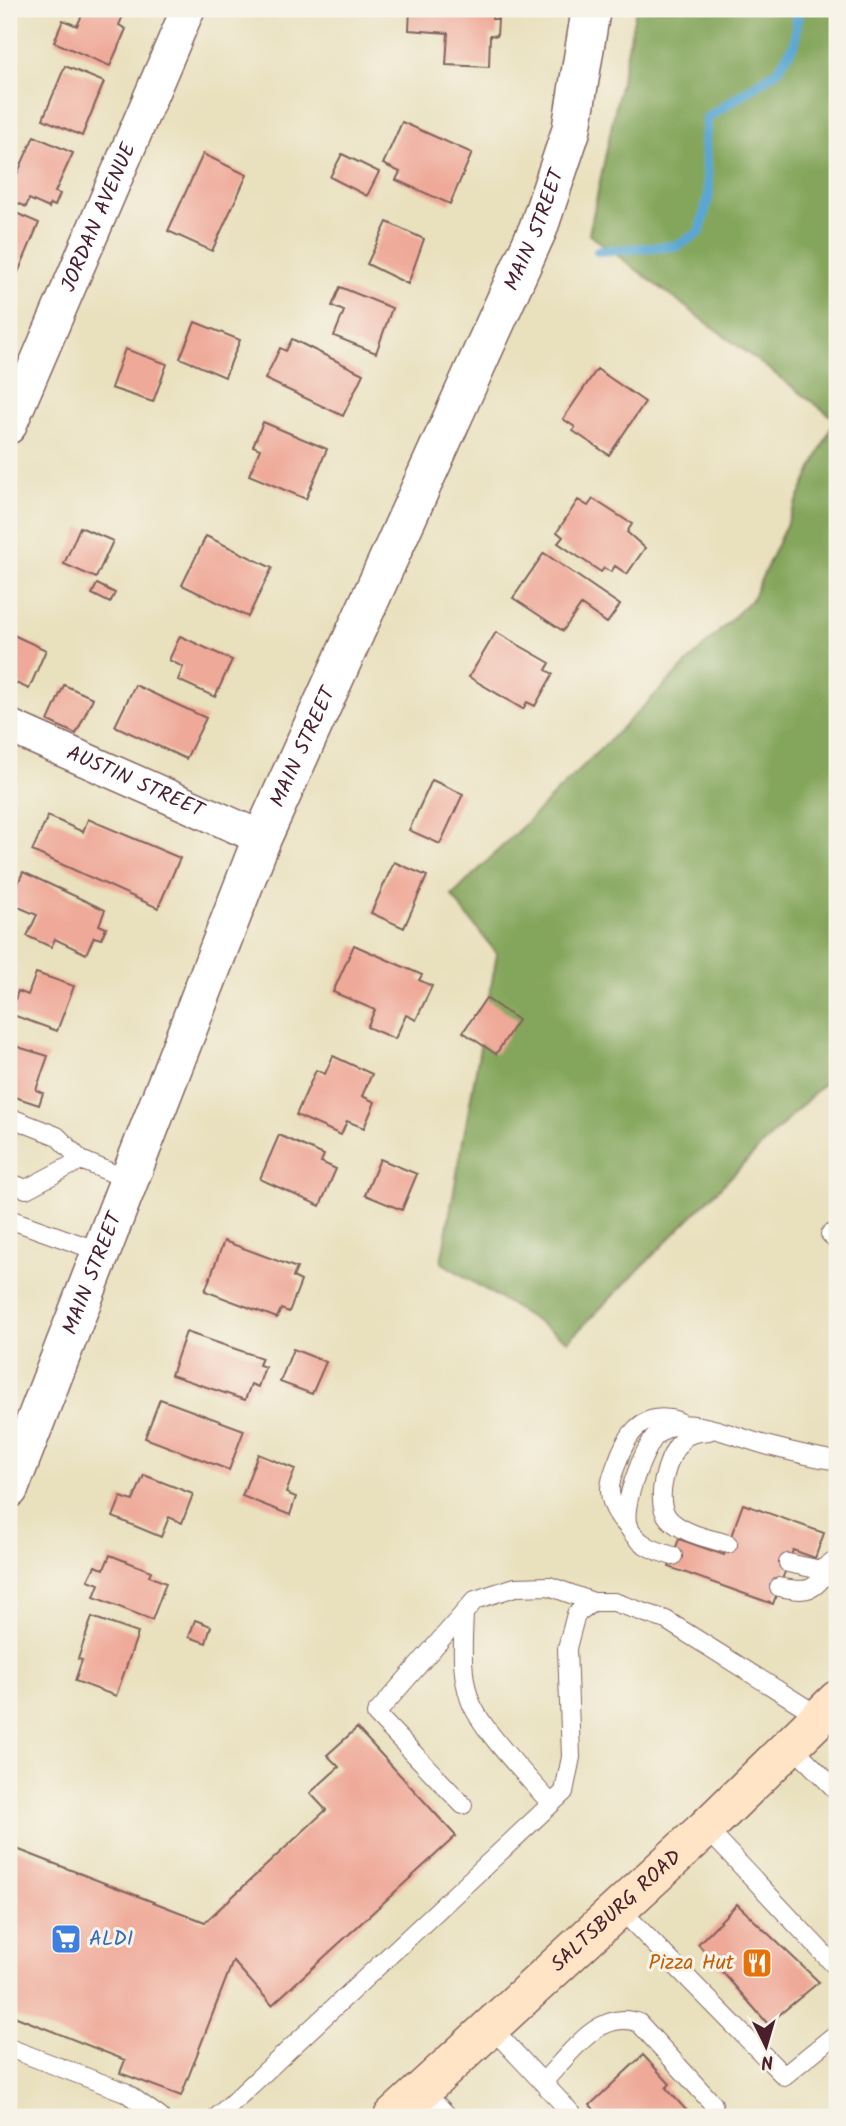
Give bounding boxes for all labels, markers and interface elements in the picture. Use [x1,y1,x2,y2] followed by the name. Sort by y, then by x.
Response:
[52,137,146,297] street label: JORDAN AVENUE
[495,163,574,296] street label: MAIN STREET
[261,680,345,813] street label: MAIN STREET
[61,737,211,827] street label: AUSTIN STREET
[54,1206,132,1340] street label: MAIN STREET
[543,1841,690,1980] street label: SALTSBURG ROAD
[49,1922,83,1956] supermarket icon: ALDI
[89,1923,133,1956] place label: ALDI
[740,1946,774,1980] restaurant icon: Pizza Hut
[649,1947,735,1980] place label: Pizza Hut
[730,2010,800,2080] north arrow
[760,2045,775,2076] text: N

